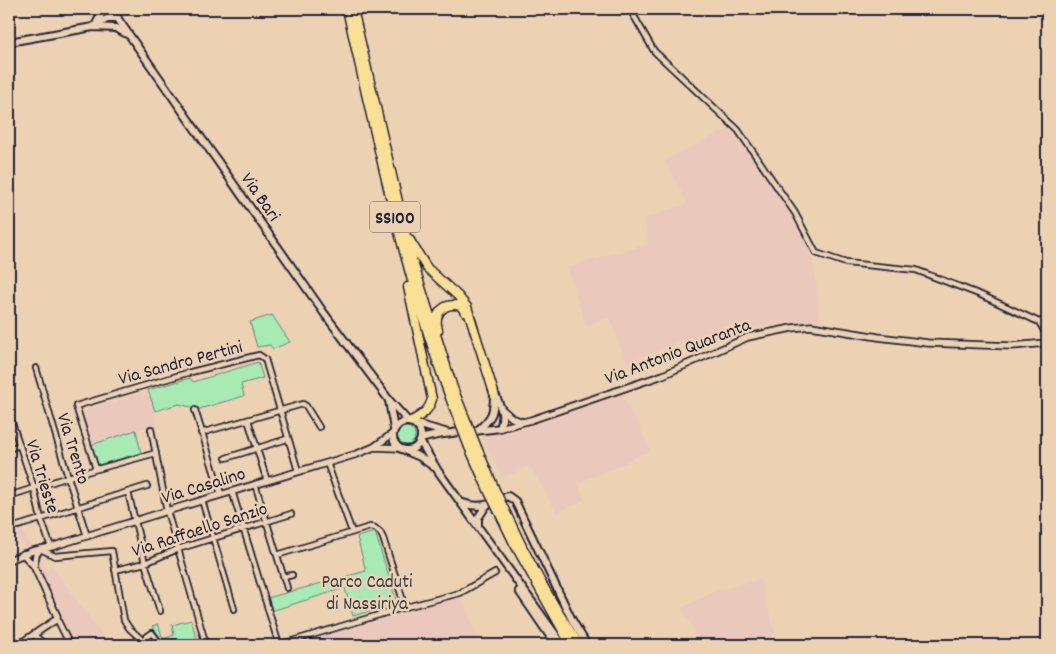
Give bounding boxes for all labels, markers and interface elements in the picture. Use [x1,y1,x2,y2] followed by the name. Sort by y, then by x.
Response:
[232,168,286,228] street label: Via Bari
[370,202,420,232] road number: SS100
[601,313,756,394] street label: Via Antonio Quaranta
[116,335,246,394] street label: Via Sandro Pertini
[48,410,95,488] street label: Via Trento
[17,437,65,517] street label: Via Trieste
[159,462,249,513] street label: Via Casalino
[129,497,271,566] street label: Via Raffaello Sanzio
[322,570,413,619] park label: Parco Caduti di Nassiriya

